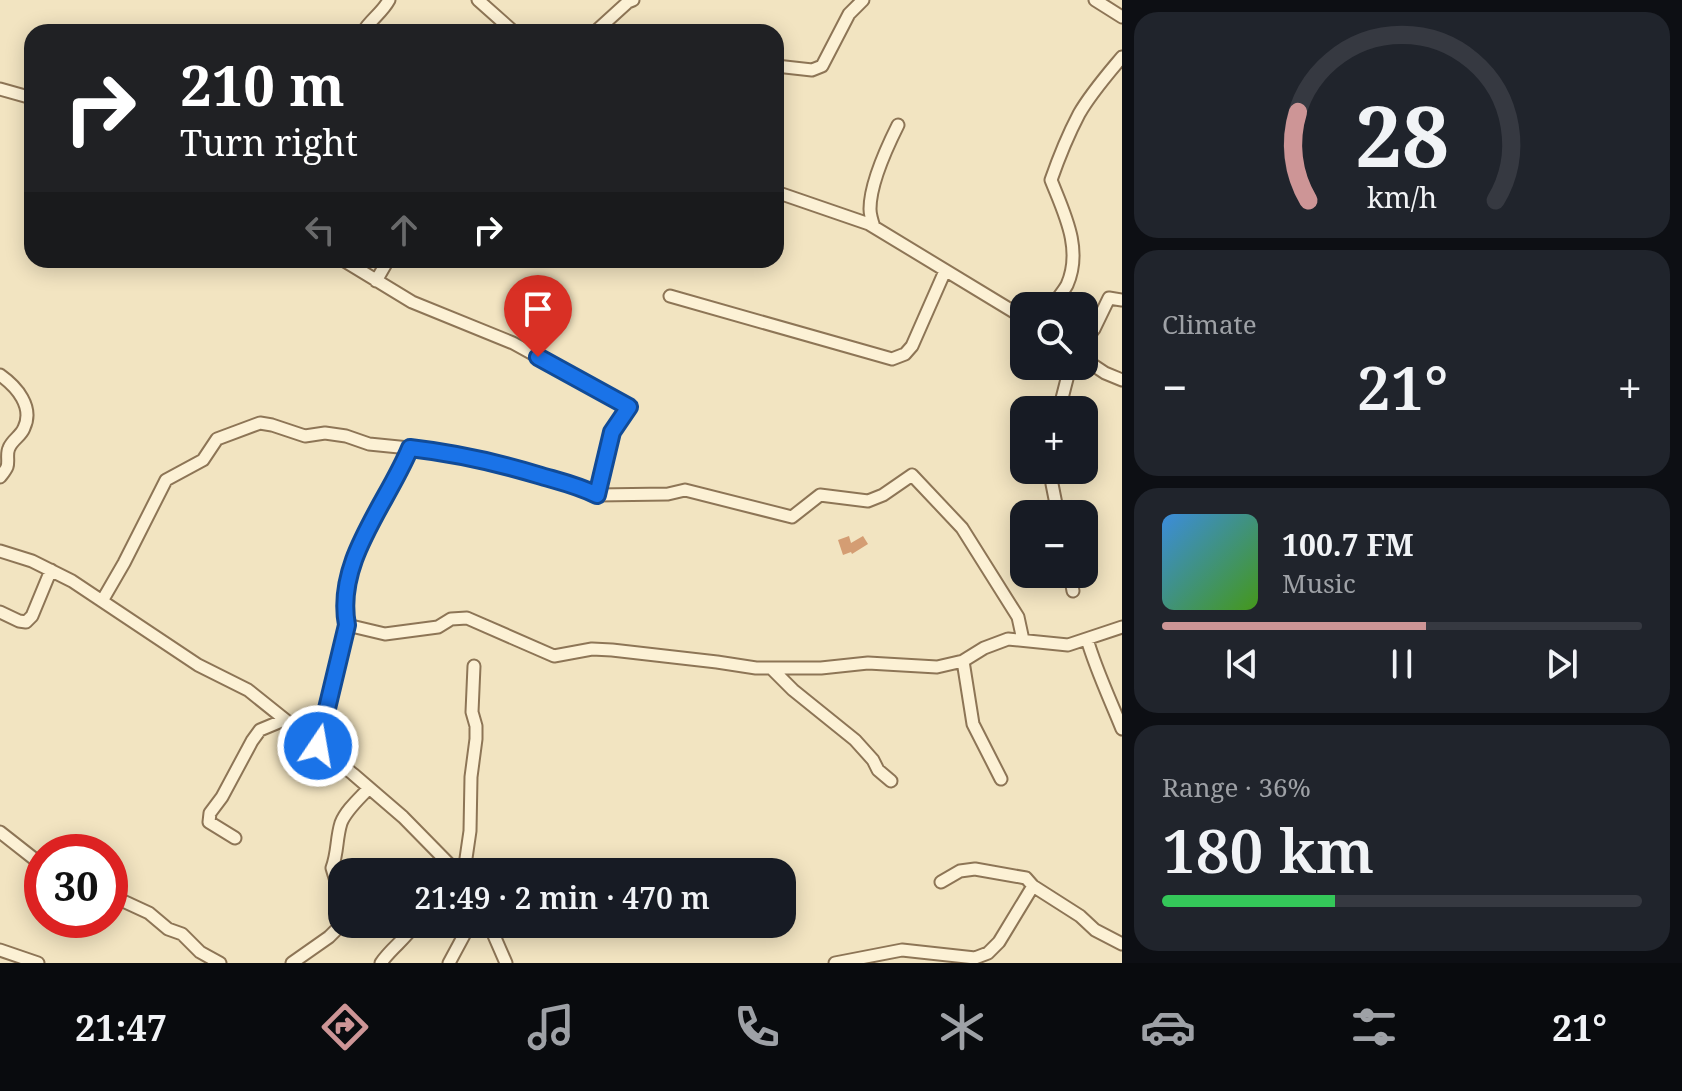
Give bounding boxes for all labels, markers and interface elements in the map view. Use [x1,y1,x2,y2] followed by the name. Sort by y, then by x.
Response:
[180,46,345,122] text: 210 m
[48,56,152,160] icon: right
[1355,77,1449,190] text: 28
[180,118,358,167] text: Turn right
[1367,177,1437,216] text: km/h
[298,208,342,252] icon: left
[382,208,426,252] icon: ahead
[466,208,510,252] icon: right
[504,275,572,357] pin
[516,287,560,331] icon: arrive
[1010,292,1098,588] map controls
[1010,292,1098,380] button: search
[1162,306,1257,342] text: Climate
[1357,346,1448,428] text: 21°
[1162,357,1187,417] text: −
[1617,357,1642,417] text: +
[1010,396,1098,484] button: +
[1010,500,1098,588] button: −
[1282,524,1414,565] text: 100.7 FM
[1282,565,1356,601] text: Music
[1220,642,1264,686] icon: previous
[1380,642,1424,686] icon: pause
[1540,642,1584,686] icon: next
[276,704,360,788] position arrow
[1162,769,1311,805] text: Range · 36%
[1162,809,1374,891] text: 180 km
[24,834,128,938] speed limit sign: 30
[414,877,710,918] text: 21:49 · 2 min · 470 m
[317,999,373,1055] icon: directions
[523,999,579,1055] icon: music
[729,999,785,1055] icon: phone
[934,999,990,1055] icon: climate
[1140,999,1196,1055] icon: car
[1346,999,1402,1055] icon: filters
[75,1003,167,1052] text: 21:47
[1552,1003,1607,1052] text: 21°

